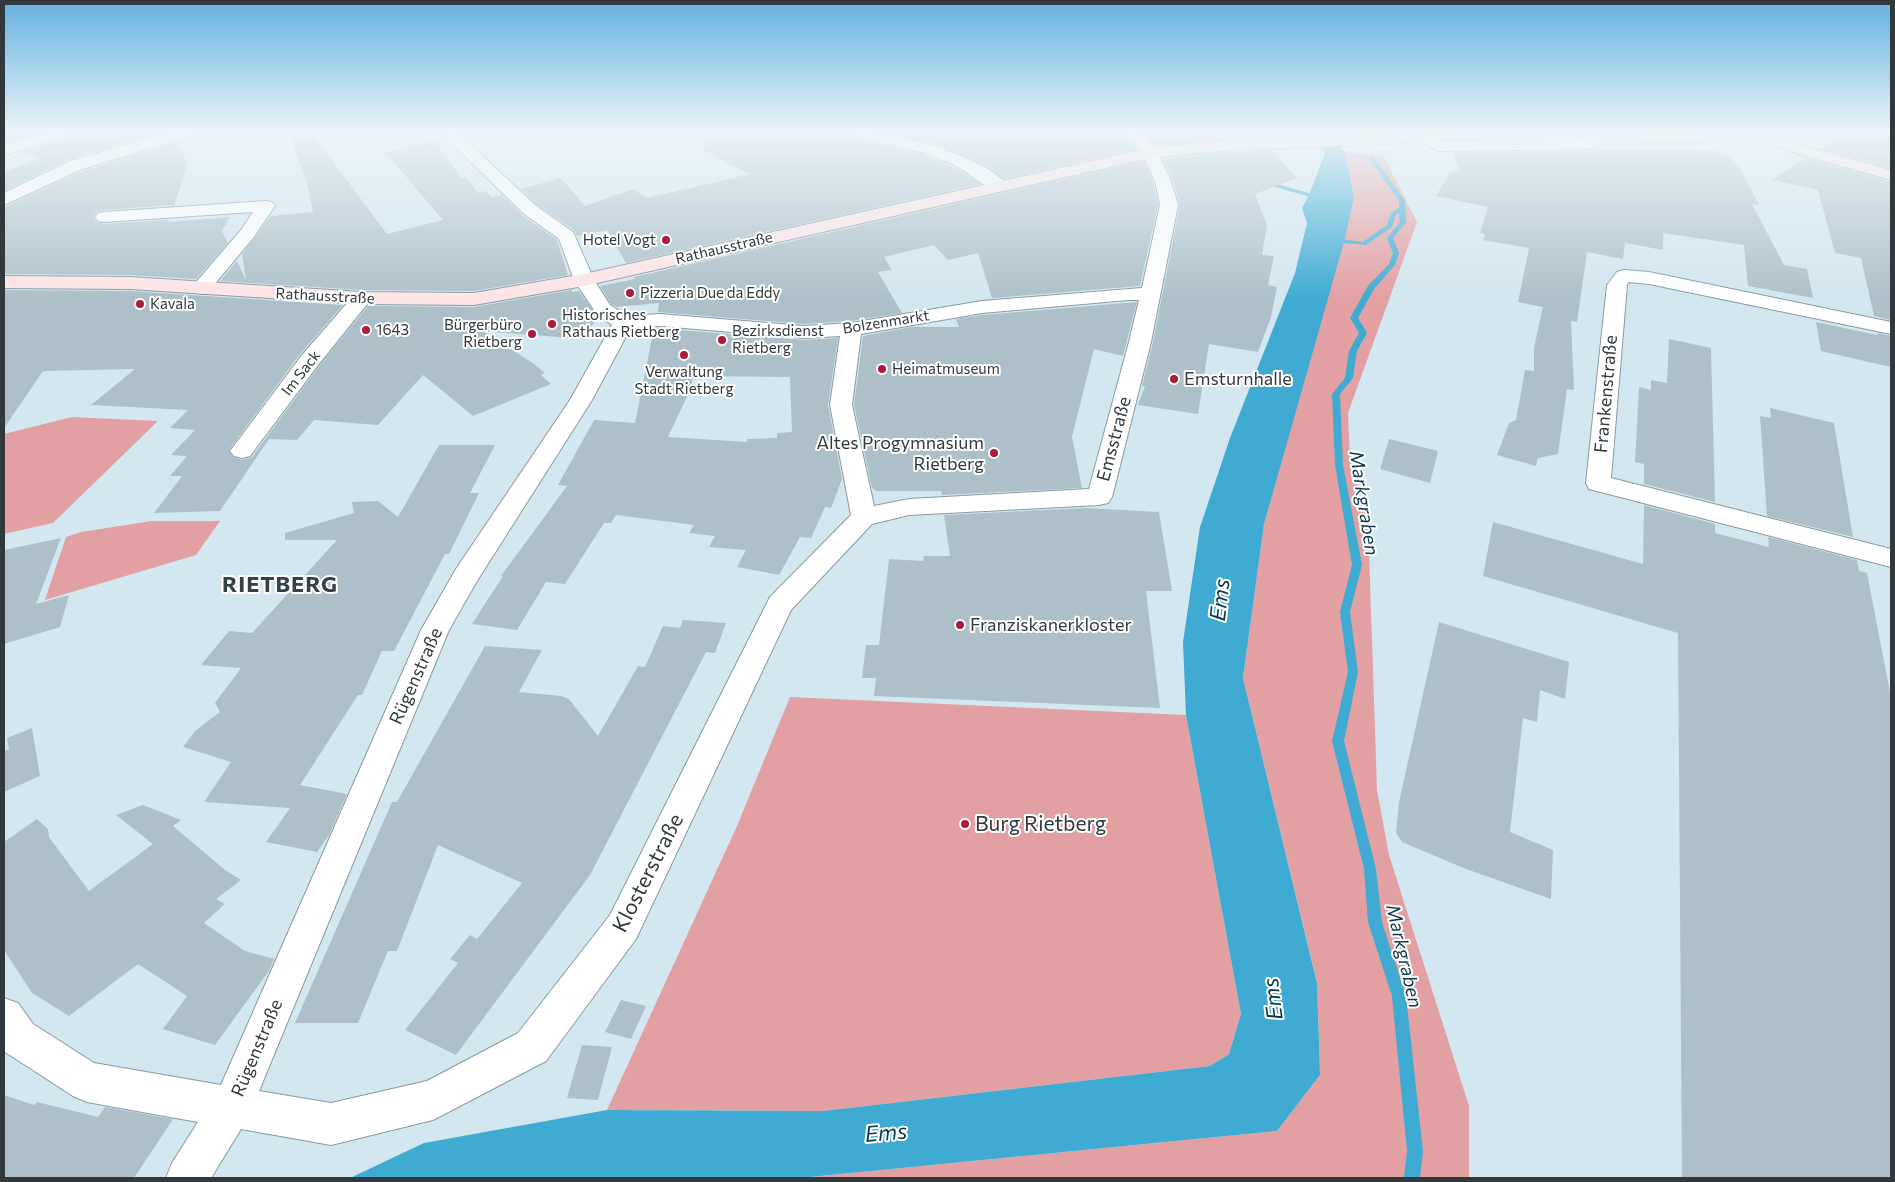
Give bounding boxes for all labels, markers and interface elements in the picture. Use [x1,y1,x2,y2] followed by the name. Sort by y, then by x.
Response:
[674,228,774,268] street label: Rathausstraße
[583,231,656,249] place label: Hotel Vogt
[660,234,672,246] marker: Hotel Vogt
[275,284,375,308] street label: Rathausstraße
[640,284,780,302] place label: Pizzeria Due da Eddy
[624,287,636,299] marker: Pizzeria Due da Eddy
[150,295,195,313] place label: Kavala
[134,298,146,310] marker: Kavala
[562,306,679,341] place label: Historisches Rathaus Rietberg
[841,306,931,338] street label: Bolzenmarkt
[444,316,522,351] place label: Bürgerbüro Rietberg
[546,318,558,330] marker: Historisches Rathaus Rietberg
[376,321,409,339] place label: 1643
[732,322,824,357] place label: Bezirksdienst Rietberg
[360,324,372,336] marker: 1643
[526,328,538,340] marker: Bürgerbüro Rietberg
[716,334,728,346] marker: Bezirksdienst Rietberg
[1590,334,1622,454] street label: Frankenstraße
[278,347,324,399] street label: Im Sack
[678,349,690,361] marker: Verwaltung Stadt Rietberg
[892,360,1000,378] place label: Heimatmuseum
[634,363,734,398] place label: Verwaltung Stadt Rietberg
[876,363,888,375] marker: Heimatmuseum
[1184,368,1292,390] place label: Emsturnhalle
[1168,373,1180,385] marker: Emsturnhalle
[1092,394,1136,484] street label: Emsstraße
[817,432,984,474] place label: Altes Progymnasium Rietberg
[988,447,1000,459] marker: Altes Progymnasium Rietberg
[1344,449,1384,557] water label: Markgraben
[221,572,339,598] district label: RIETBERG
[1204,577,1236,623] water label: Ems
[970,614,1132,636] place label: Franziskanerkloster
[954,619,966,631] marker: Franziskanerkloster
[385,624,447,728] street label: Rügenstraße
[607,809,689,937] street label: Klosterstraße
[975,811,1106,837] place label: Burg Rietberg
[959,818,971,830] marker: Burg Rietberg
[1381,902,1427,1010] water label: Markgraben
[1257,976,1289,1022] water label: Ems
[227,996,287,1100] street label: Rügenstraße
[864,1118,908,1148] water label: Ems

